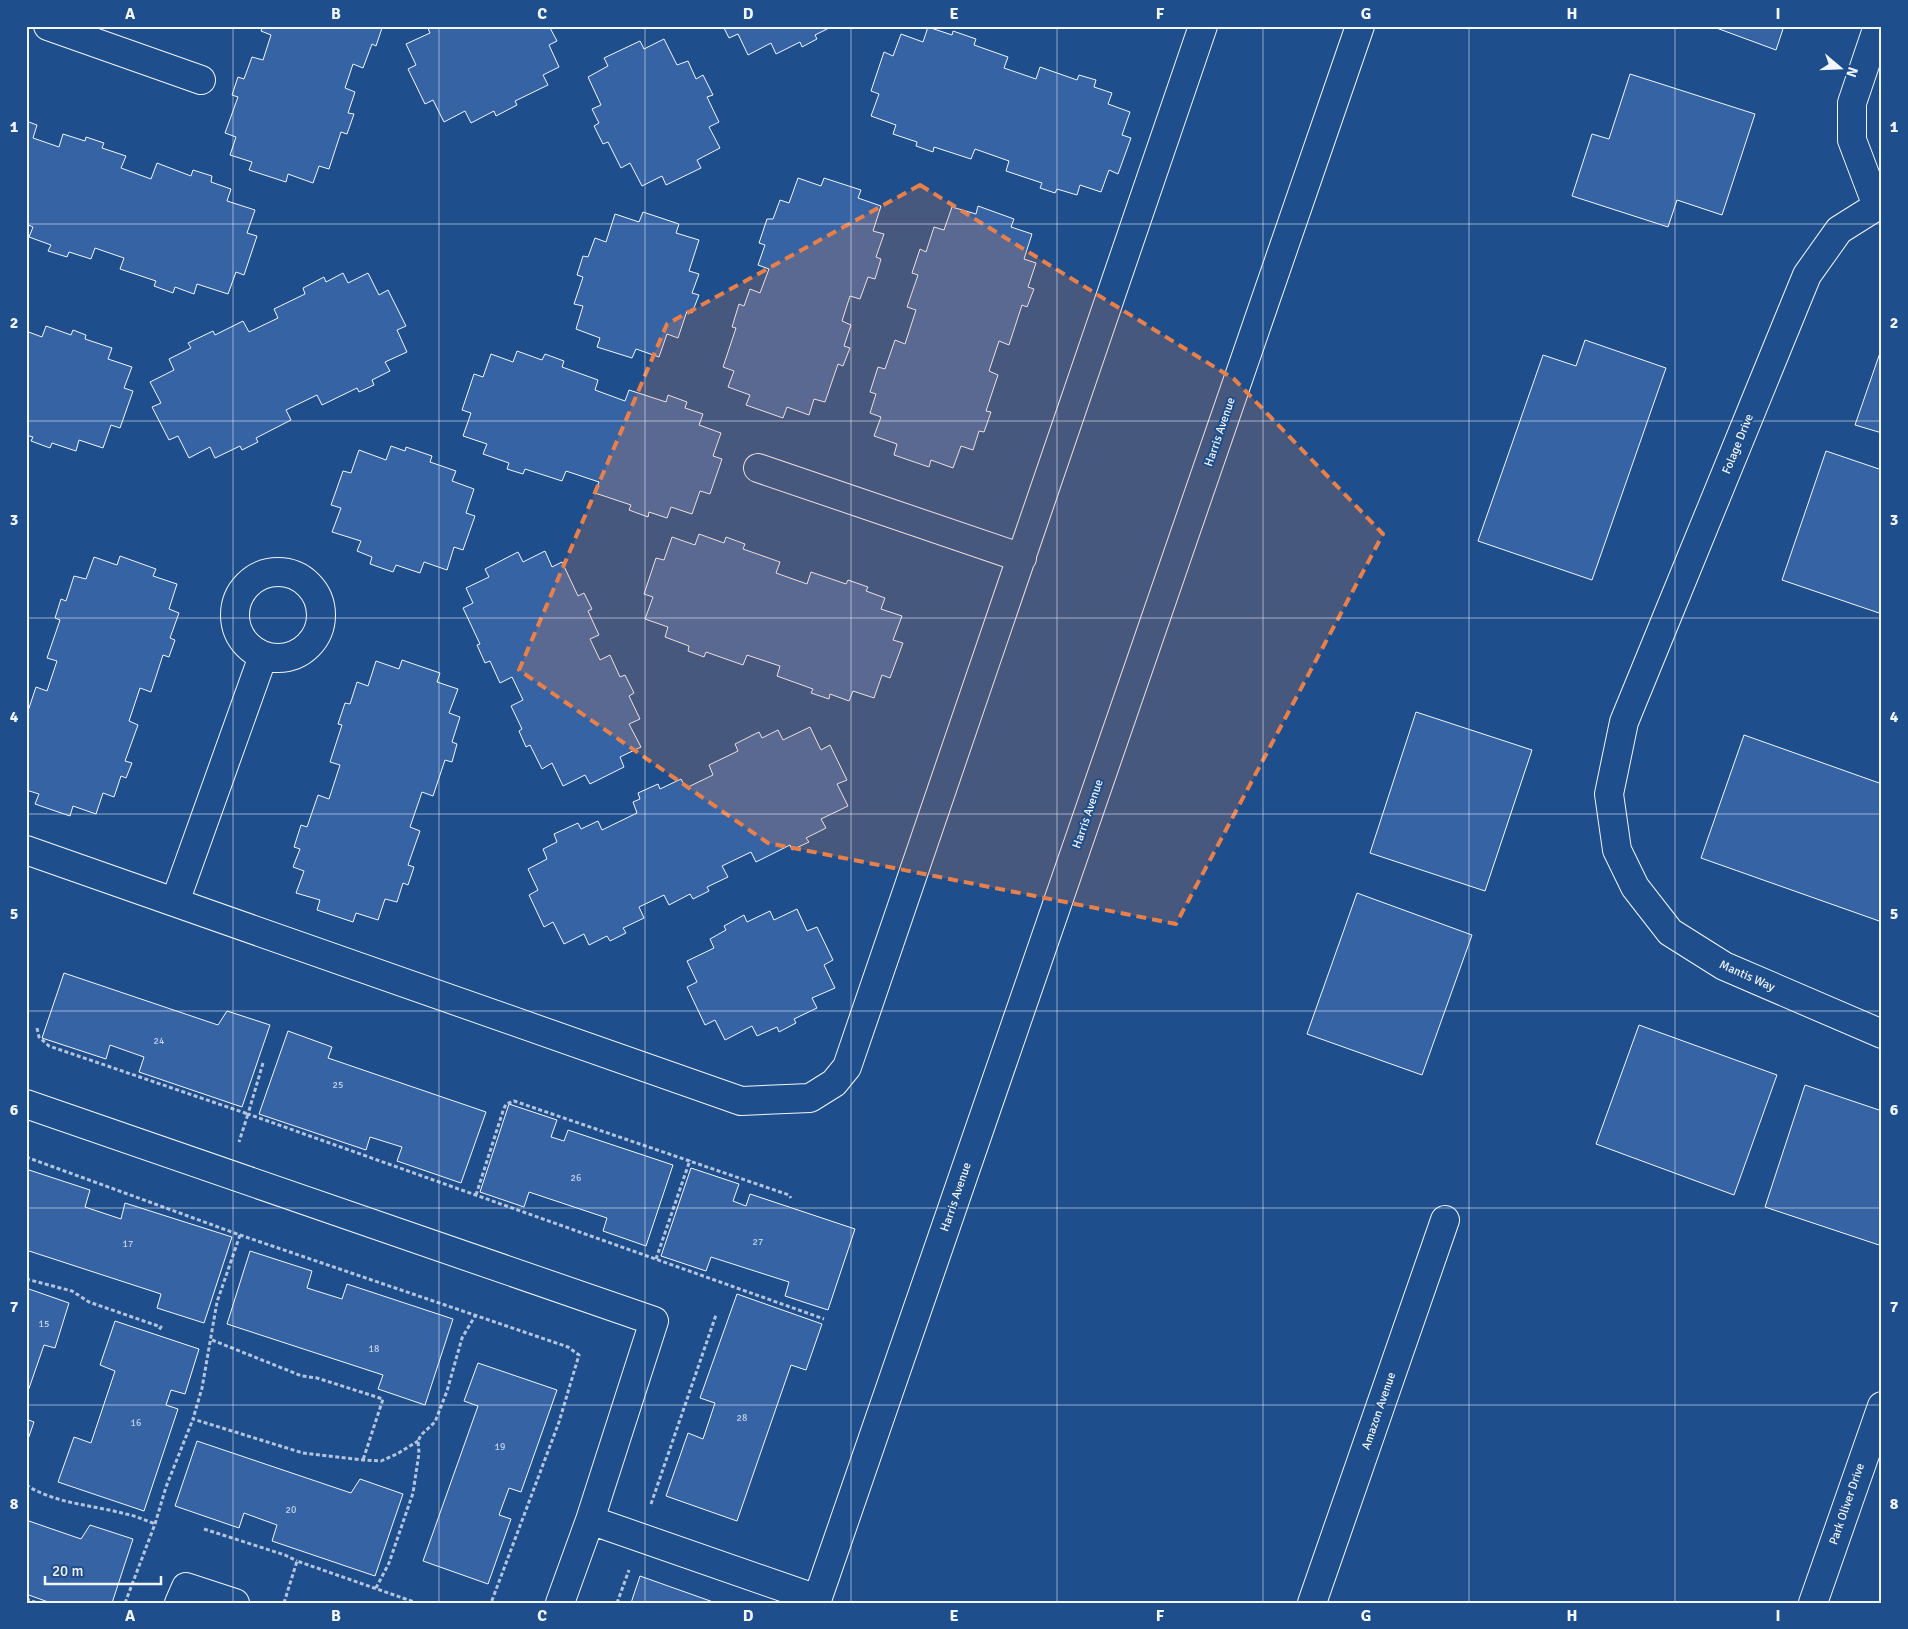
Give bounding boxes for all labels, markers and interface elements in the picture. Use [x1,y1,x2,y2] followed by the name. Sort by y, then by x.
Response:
[125,4,136,24] text: A
[331,4,341,24] text: B
[537,4,547,24] text: C
[743,4,754,24] text: D
[949,4,959,24] text: E
[1156,4,1165,24] text: F
[1361,4,1371,24] text: G
[1567,4,1577,24] text: H
[1775,4,1781,24] text: I
[1816,42,1866,92] north arrow
[1842,65,1861,79] text: N
[10,117,19,137] text: 1
[1890,117,1899,137] text: 1
[10,313,18,333] text: 2
[1890,313,1898,333] text: 2
[1201,396,1239,468] street label: Harris Avenue
[1719,412,1757,476] street label: Folage Drive
[10,510,18,530] text: 3
[1890,510,1898,530] text: 3
[10,707,19,727] text: 4
[1890,707,1899,727] text: 4
[1069,778,1107,850] street label: Harris Avenue
[10,904,18,924] text: 5
[1890,904,1898,924] text: 5
[1717,957,1777,995] street label: Mantis Way
[154,1035,165,1047] house number: 24
[333,1079,343,1091] house number: 25
[10,1100,19,1120] text: 6
[1890,1100,1899,1120] text: 6
[937,1161,975,1233] street label: Harris Avenue
[571,1172,581,1184] house number: 26
[753,1236,763,1248] house number: 27
[123,1238,133,1250] house number: 17
[10,1297,19,1317] text: 7
[1890,1297,1899,1317] text: 7
[39,1318,49,1330] house number: 15
[369,1343,379,1355] house number: 18
[1359,1370,1399,1452] street label: Amazon Avenue
[737,1412,747,1424] house number: 28
[131,1417,141,1429] house number: 16
[495,1441,505,1453] house number: 19
[1826,1461,1868,1547] street label: Park Oliver Drive
[10,1494,19,1514] text: 8
[1890,1494,1899,1514] text: 8
[286,1504,296,1516] house number: 20
[45,1554,161,1586] scale bar
[52,1562,83,1580] text: 20 m
[125,1606,136,1626] text: A
[331,1606,341,1626] text: B
[537,1606,547,1626] text: C
[743,1606,754,1626] text: D
[949,1606,959,1626] text: E
[1156,1606,1165,1626] text: F
[1361,1606,1371,1626] text: G
[1567,1606,1577,1626] text: H
[1775,1606,1781,1626] text: I

